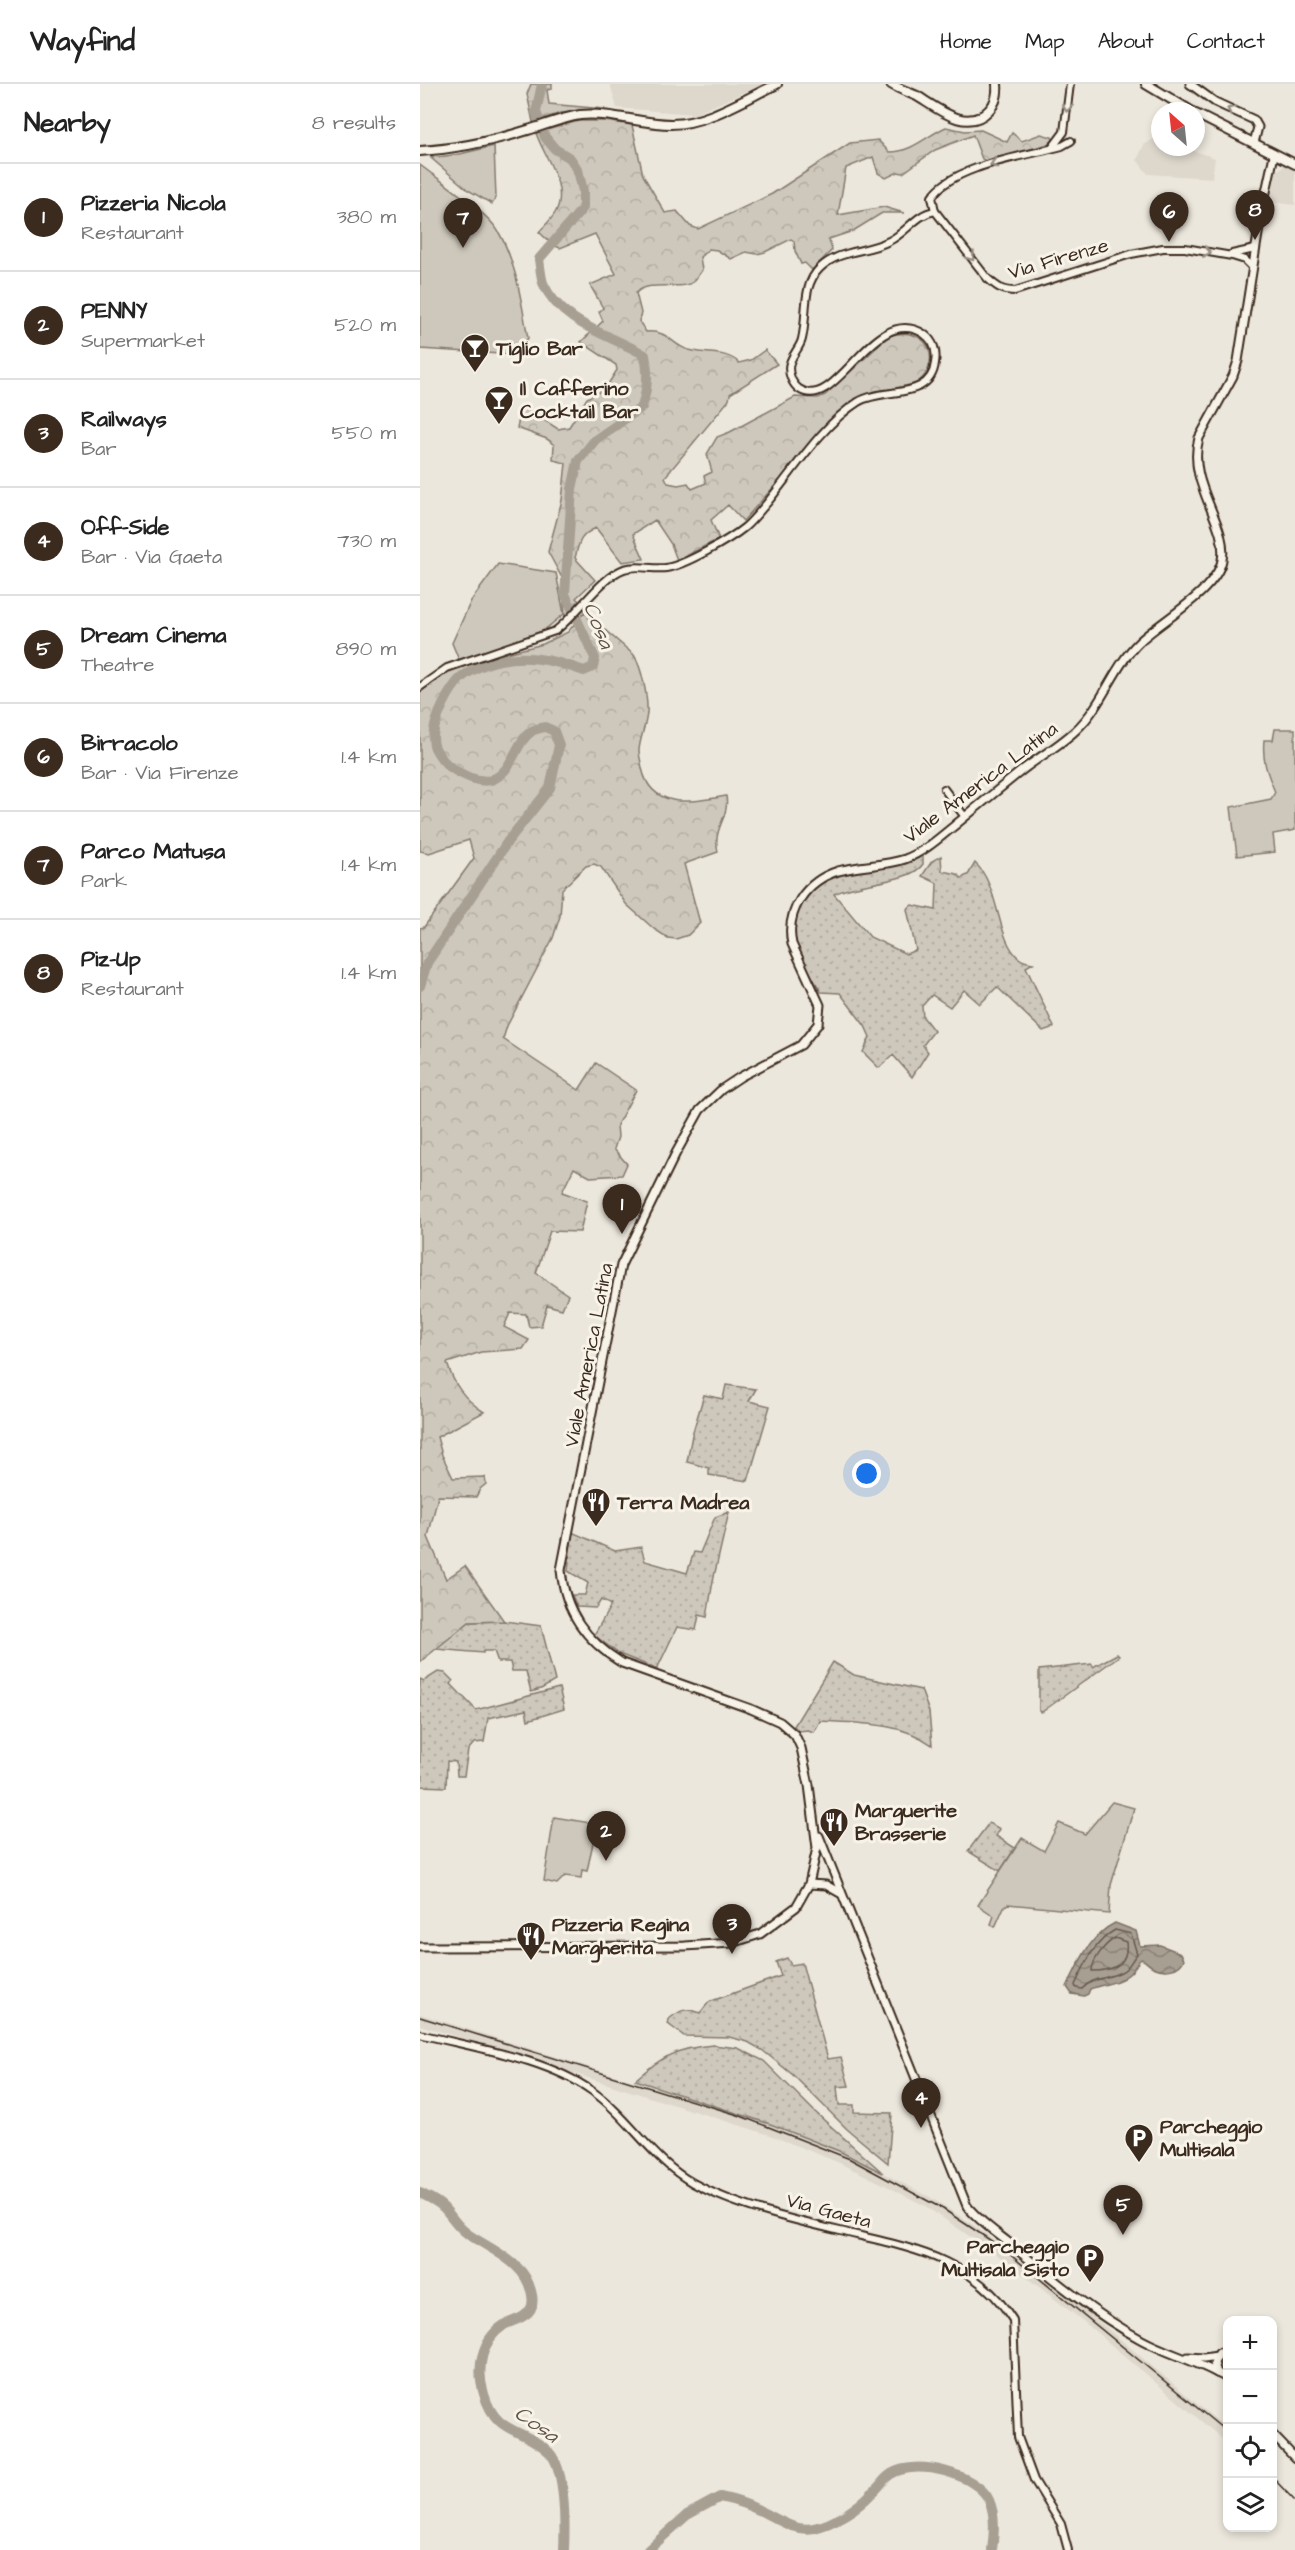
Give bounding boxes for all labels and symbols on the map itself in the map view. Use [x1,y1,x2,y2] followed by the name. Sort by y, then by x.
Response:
[1151,102,1205,156] north arrow
[1061,103,1073,113] one-way arrow
[1227,105,1238,117] one-way arrow
[989,157,1000,169] one-way arrow
[1236,190,1274,240] pin: 8
[1150,192,1188,242] pin: 6
[444,198,483,248] pin: 7
[1005,231,1112,287] street label: Via Firenze
[1202,245,1212,258] one-way arrow
[964,250,975,261] one-way arrow
[459,332,491,374] bar icon: Tiglio Bar
[495,335,584,364] place label: Tiglio Bar
[520,375,639,426] place label: Il Cafferino Cocktail Bar
[483,384,515,426] bar icon: Il Cafferino Cocktail Bar
[576,598,621,654] water label: Cosa
[897,715,1064,850] street label: Viale America Latina
[602,1184,642,1234] pin: 1
[557,1261,621,1450] street label: Viale America Latina
[852,1459,881,1488] your location
[580,1486,612,1528] restaurant icon: Terra Madrea
[616,1489,750,1517] place label: Terra Madrea
[855,1797,957,1848] place label: Marguerite Brasserie
[818,1806,850,1848] restaurant icon: Marguerite Brasserie
[586,1812,626,1861] pin: 2
[712,1904,752,1954] pin: 3
[552,1911,690,1963] place label: Pizzeria Regina Margherita
[515,1920,547,1962] restaurant icon: Pizzeria Regina Margherita
[902,2078,940,2128] pin: 4
[1160,2113,1263,2164] place label: Parcheggio Multisala
[1123,2122,1155,2164] parking icon: Parcheggio Multisala
[783,2186,874,2236] street label: Via Gaeta
[1104,2186,1142,2235] pin: 5
[941,2233,1070,2284] place label: Parcheggio Multisala Sisto
[1074,2242,1106,2284] parking icon: Parcheggio Multisala Sisto
[509,2399,566,2451] water label: Cosa

